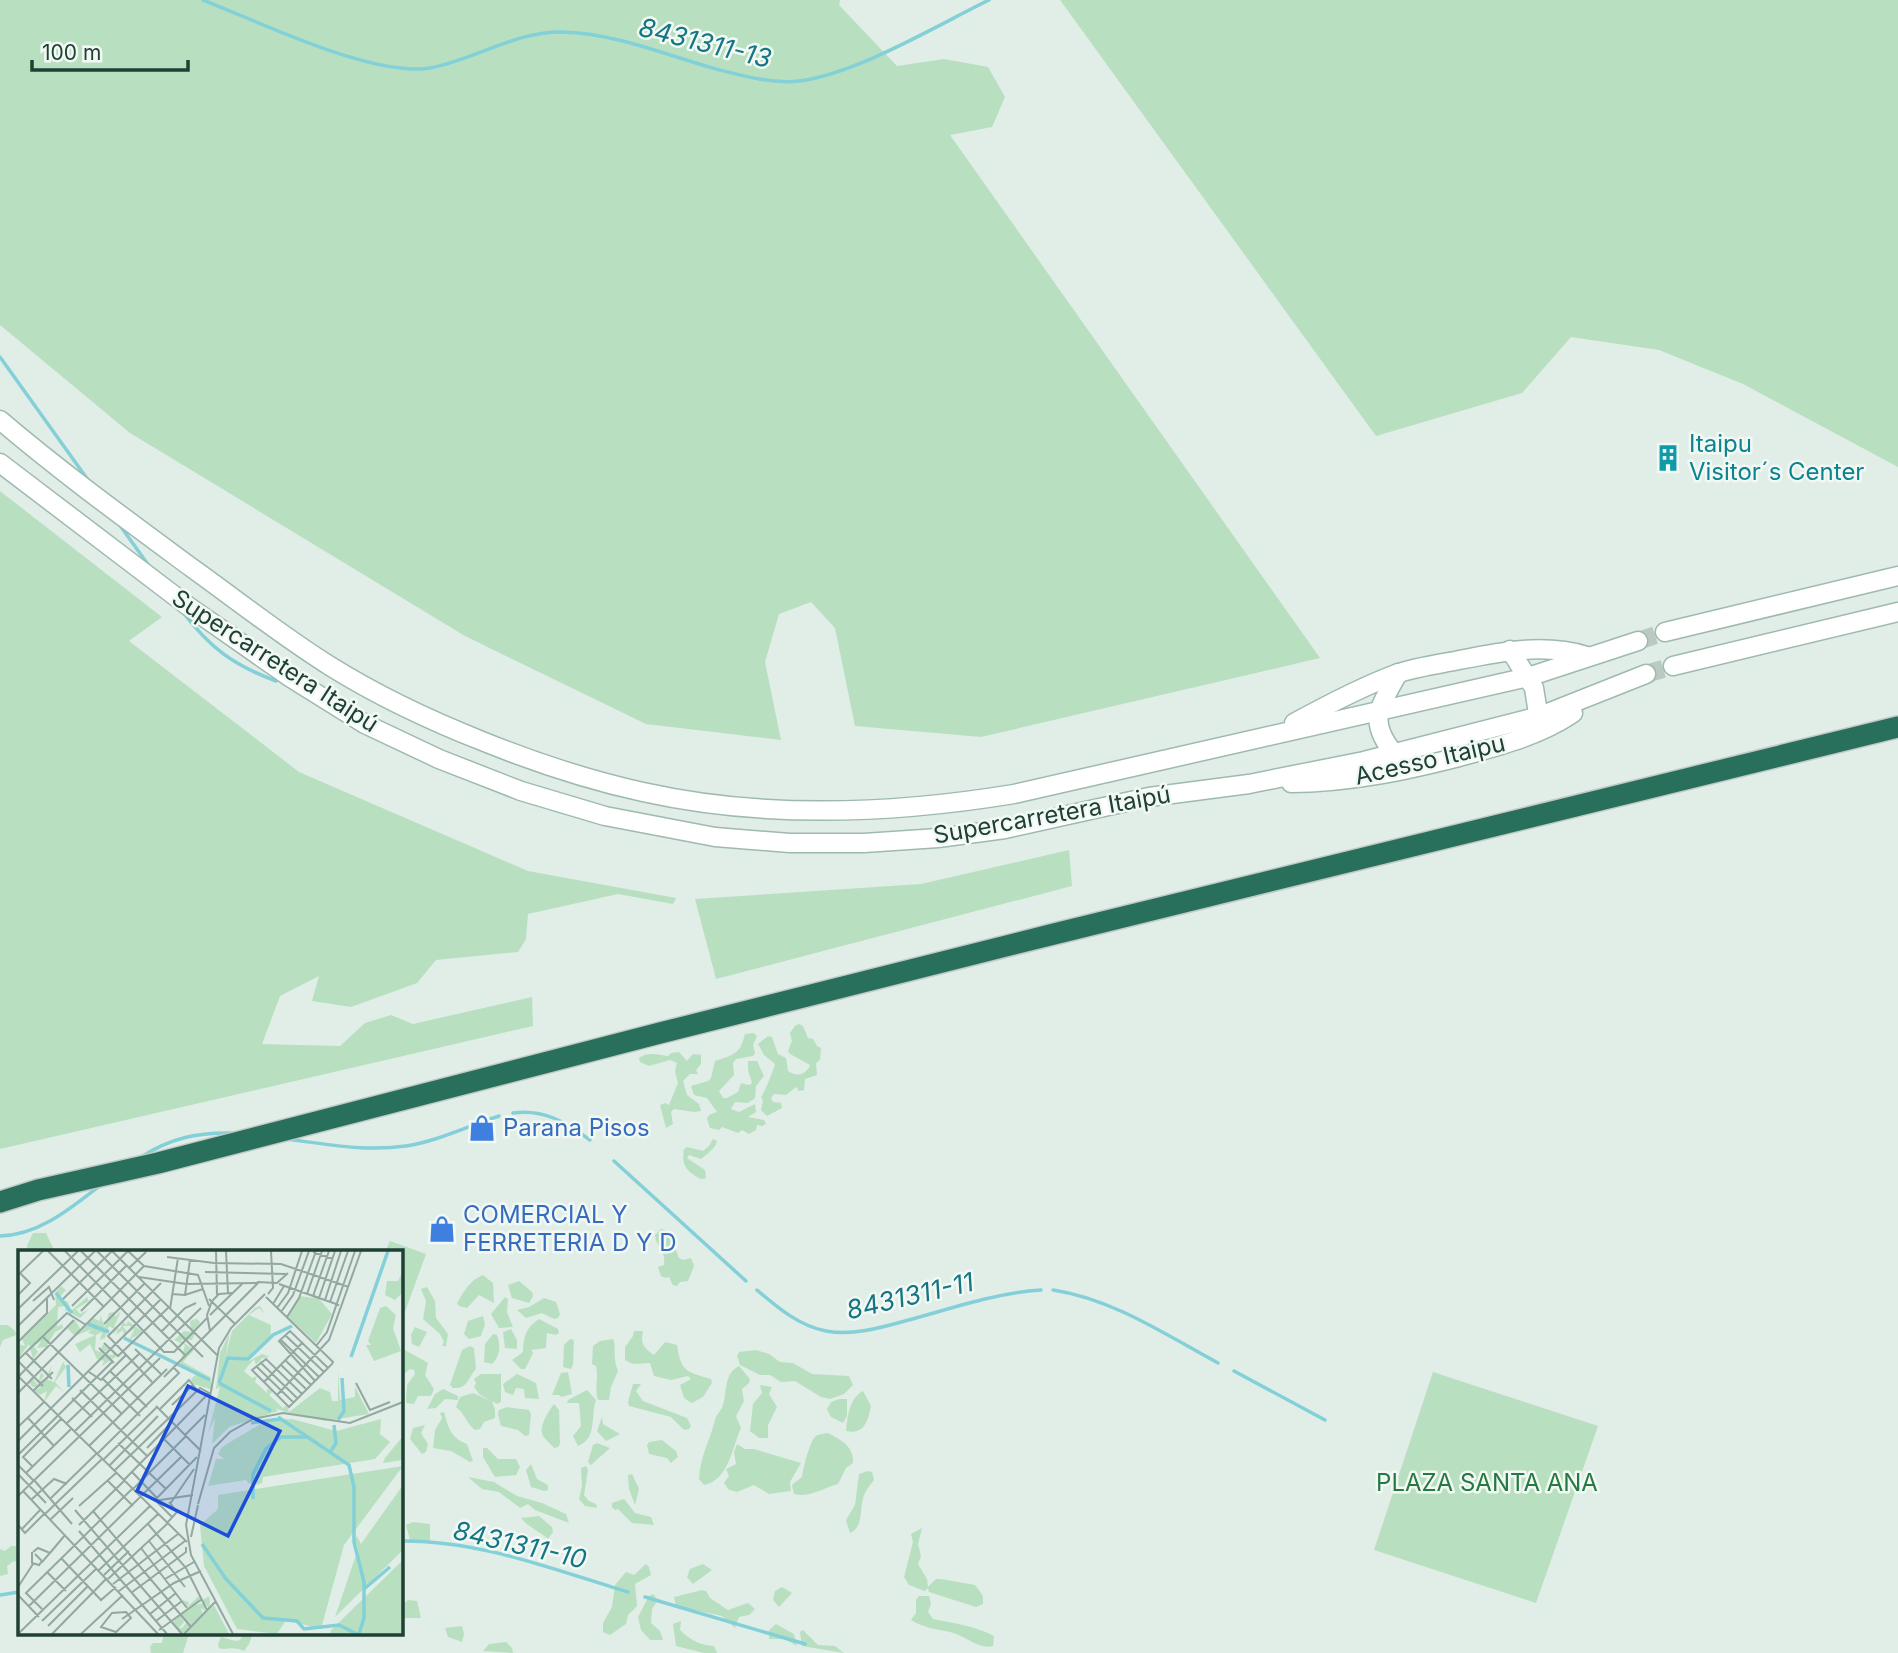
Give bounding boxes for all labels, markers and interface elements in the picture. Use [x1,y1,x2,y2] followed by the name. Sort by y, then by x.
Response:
[636,11,775,74] water label: 8431311-13
[32,28,187,72] scale bar
[42,40,101,65] text: 100 m
[1689,429,1864,486] place label: Itaipu Visitor´s Center
[1653,443,1683,473] building icon: Itaipu Visitor´s Center
[167,583,384,738] street label: Supercarretera Itaipú
[1352,728,1508,791] street label: Acesso Itaipu
[931,779,1173,850] street label: Supercarretera Itaipú
[467,1113,497,1143] shop icon: Parana Pisos
[503,1113,650,1142] place label: Parana Pisos
[463,1200,676,1257] place label: COMERCIAL Y FERRETERIA D Y D
[427,1214,457,1244] shop icon: COMERCIAL Y FERRETERIA D Y D
[18,1250,402,1636] inset map
[843,1266,977,1325] water label: 8431311-11
[1376,1468,1598,1497] park label: PLAZA SANTA ANA
[451,1514,590,1575] water label: 8431311-10

